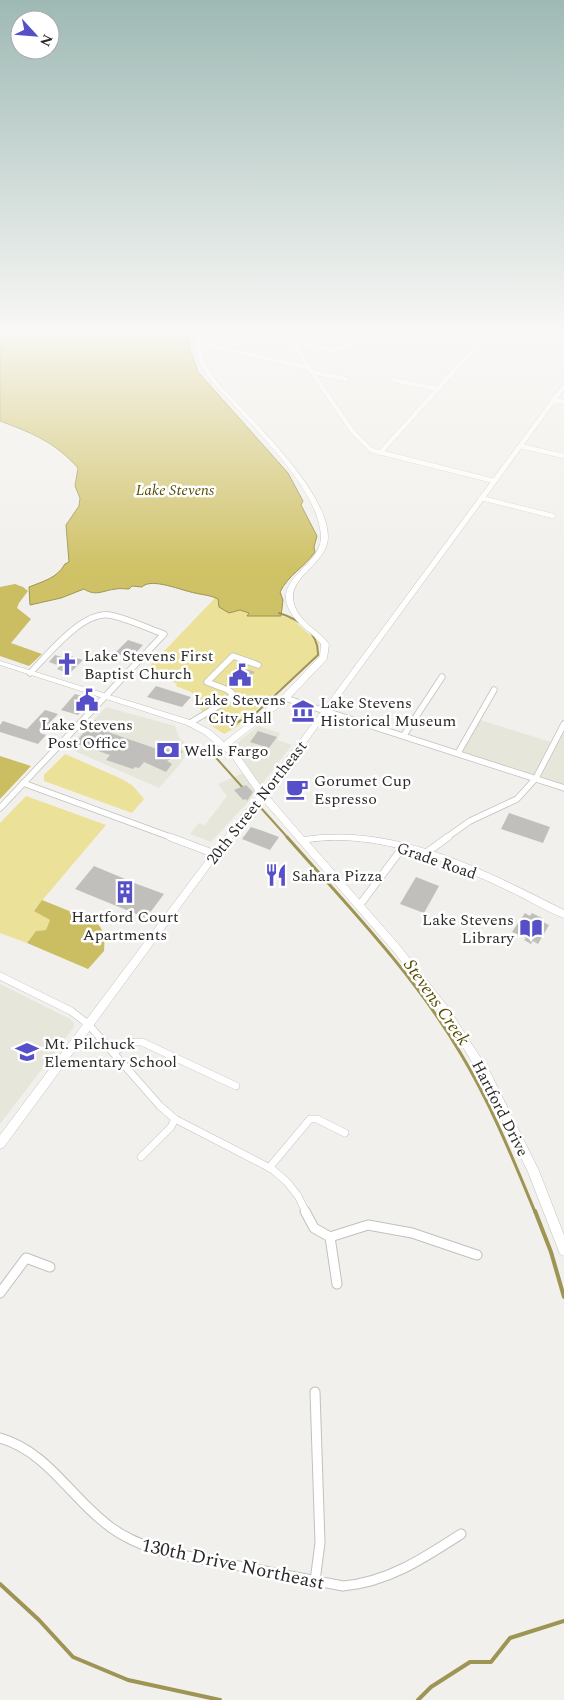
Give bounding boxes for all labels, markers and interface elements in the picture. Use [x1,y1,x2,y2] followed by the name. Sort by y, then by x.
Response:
[10,10,60,60] north arrow
[34,31,58,50] text: N
[136,479,215,502] water label: Lake Stevens
[84,644,214,686] place label: Lake Stevens First Baptist Church
[54,651,80,677] church icon: Lake Stevens First Baptist Church
[227,662,253,688] public building icon: Lake Stevens City Hall
[74,687,100,713] public building icon: Lake Stevens Post Office
[194,688,286,730] place label: Lake Stevens City Hall
[320,691,456,733] place label: Lake Stevens Historical Museum
[290,698,316,724] museum icon: Lake Stevens Historical Museum
[41,713,133,755] place label: Lake Stevens Post Office
[201,735,313,870] street label: 20th Street Northeast
[155,737,181,763] bank icon: Wells Fargo
[184,739,268,763] place label: Wells Fargo
[314,769,411,811] place label: Gorumet Cup Espresso
[284,776,310,802] cafe icon: Gorumet Cup Espresso
[393,836,480,886] street label: Grade Road
[263,862,289,888] restaurant icon: Sahara Pizza
[292,864,383,888] place label: Sahara Pizza
[112,879,138,905] building icon: Hartford Court Apartments
[71,905,179,947] place label: Hartford Court Apartments
[422,908,515,950] place label: Lake Stevens Library
[518,915,544,941] library icon: Lake Stevens Library
[397,953,477,1052] water label: Stevens Creek
[44,1032,177,1074] place label: Mt. Pilchuck Elementary School
[14,1039,40,1065] school or university icon: Mt. Pilchuck Elementary School
[465,1056,535,1161] street label: Hartford Drive
[138,1531,327,1598] street label: 130th Drive Northeast

